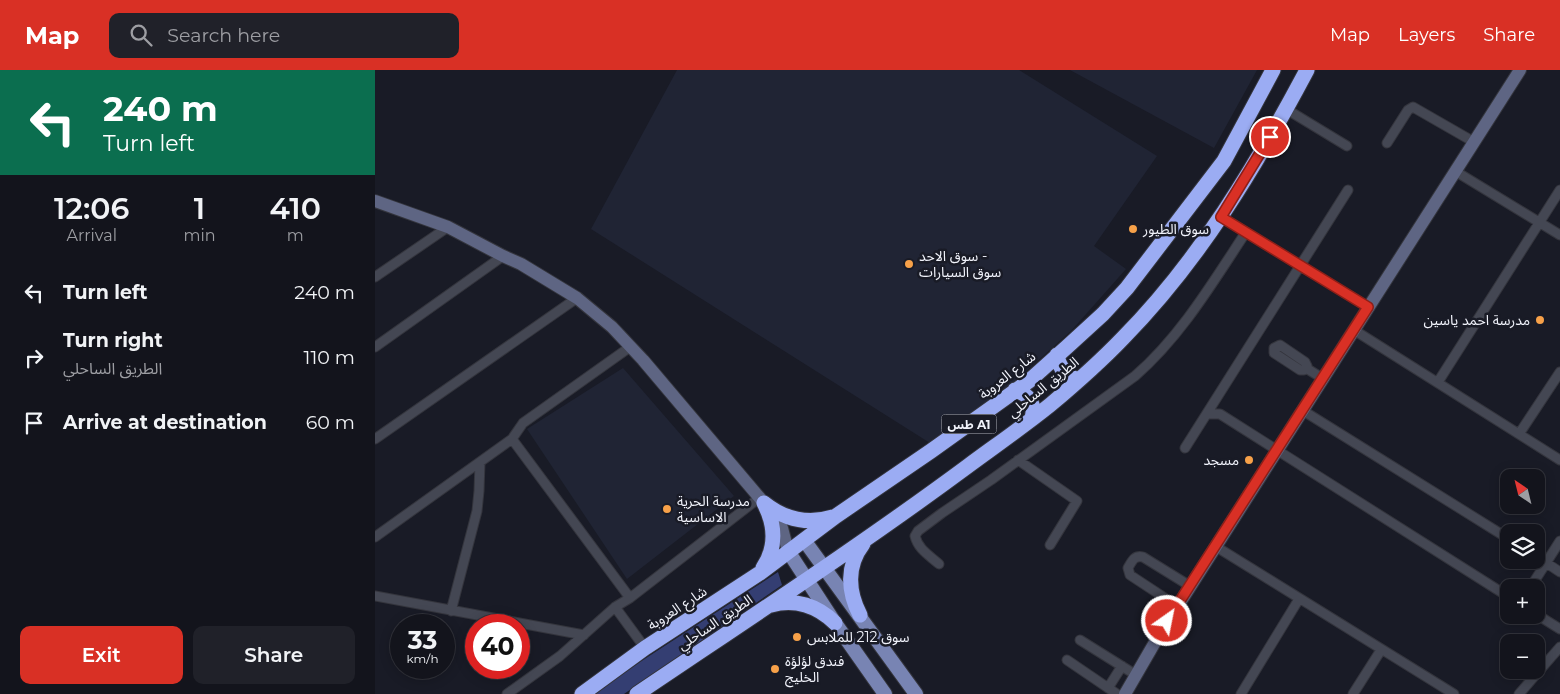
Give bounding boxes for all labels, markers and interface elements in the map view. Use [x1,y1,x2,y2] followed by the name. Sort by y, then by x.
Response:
[109,13,459,58] search box
[25,21,79,50] text: Map
[127,21,155,49] icon: search
[167,24,280,47] text: Search here
[1330,24,1370,46] text: Map
[1398,24,1455,46] text: Layers
[1483,24,1535,46] text: Share
[103,87,218,130] text: 240 m
[20,90,85,155] icon: left
[1249,116,1291,158] pin
[1256,123,1284,151] icon: arrive
[103,130,195,157] text: Turn left
[54,190,129,227] text: 12:06
[194,190,205,227] text: 1
[270,190,321,227] text: 410
[1142,220,1209,238] place label: سوق الطيور
[1127,223,1139,235] marker: سوق الطيور
[66,226,117,245] text: Arrival
[183,226,216,245] text: min
[287,226,304,245] text: m
[919,247,1001,281] place label: سوق الاحد - سوق السيارات
[903,258,915,270] marker: سوق الاحد - سوق السيارات
[20,279,48,307] icon: left
[63,281,148,304] text: Turn left
[294,281,355,304] text: 240 m
[1424,311,1530,329] place label: مدرسة احمد ياسين
[1534,314,1546,326] marker: مدرسة احمد ياسين
[63,329,163,352] text: Turn right
[20,344,48,372] icon: right
[304,346,355,369] text: 110 m
[975,347,1040,404] street label: شارع العروبة
[1004,353,1084,423] street label: الطريق الساحلي
[63,359,162,378] text: الطريق الساحلي
[20,409,48,437] icon: arrive
[63,411,267,434] text: Arrive at destination
[306,411,355,434] text: 60 m
[941,414,997,434] road number: طس A1
[1203,451,1239,469] place label: مسجد
[1243,454,1255,466] marker: مسجد
[1500,469,1545,514] north arrow
[1500,469,1545,679] map controls
[677,492,750,526] place label: مدرسة الحرية الاساسية
[661,503,673,515] marker: مدرسة الحرية الاساسية
[1500,524,1545,569] button: layers
[1500,579,1545,624] button: +
[644,582,711,636] street label: شارع العروبة
[674,590,757,656] street label: الطريق الساحلي
[1140,594,1192,646] position arrow
[465,614,530,679] speed limit sign: 40
[408,625,437,655] text: 33
[20,626,183,684] button: Exit
[193,626,355,684] button: Share
[807,628,910,646] place label: سوق 212 للملابس
[791,631,803,643] marker: سوق 212 للملابس
[1500,634,1545,679] button: −
[406,651,439,666] text: km/h
[785,652,844,688] place label: فندق لؤلؤة الخليج
[769,663,781,675] marker: فندق لؤلؤة الخليج

